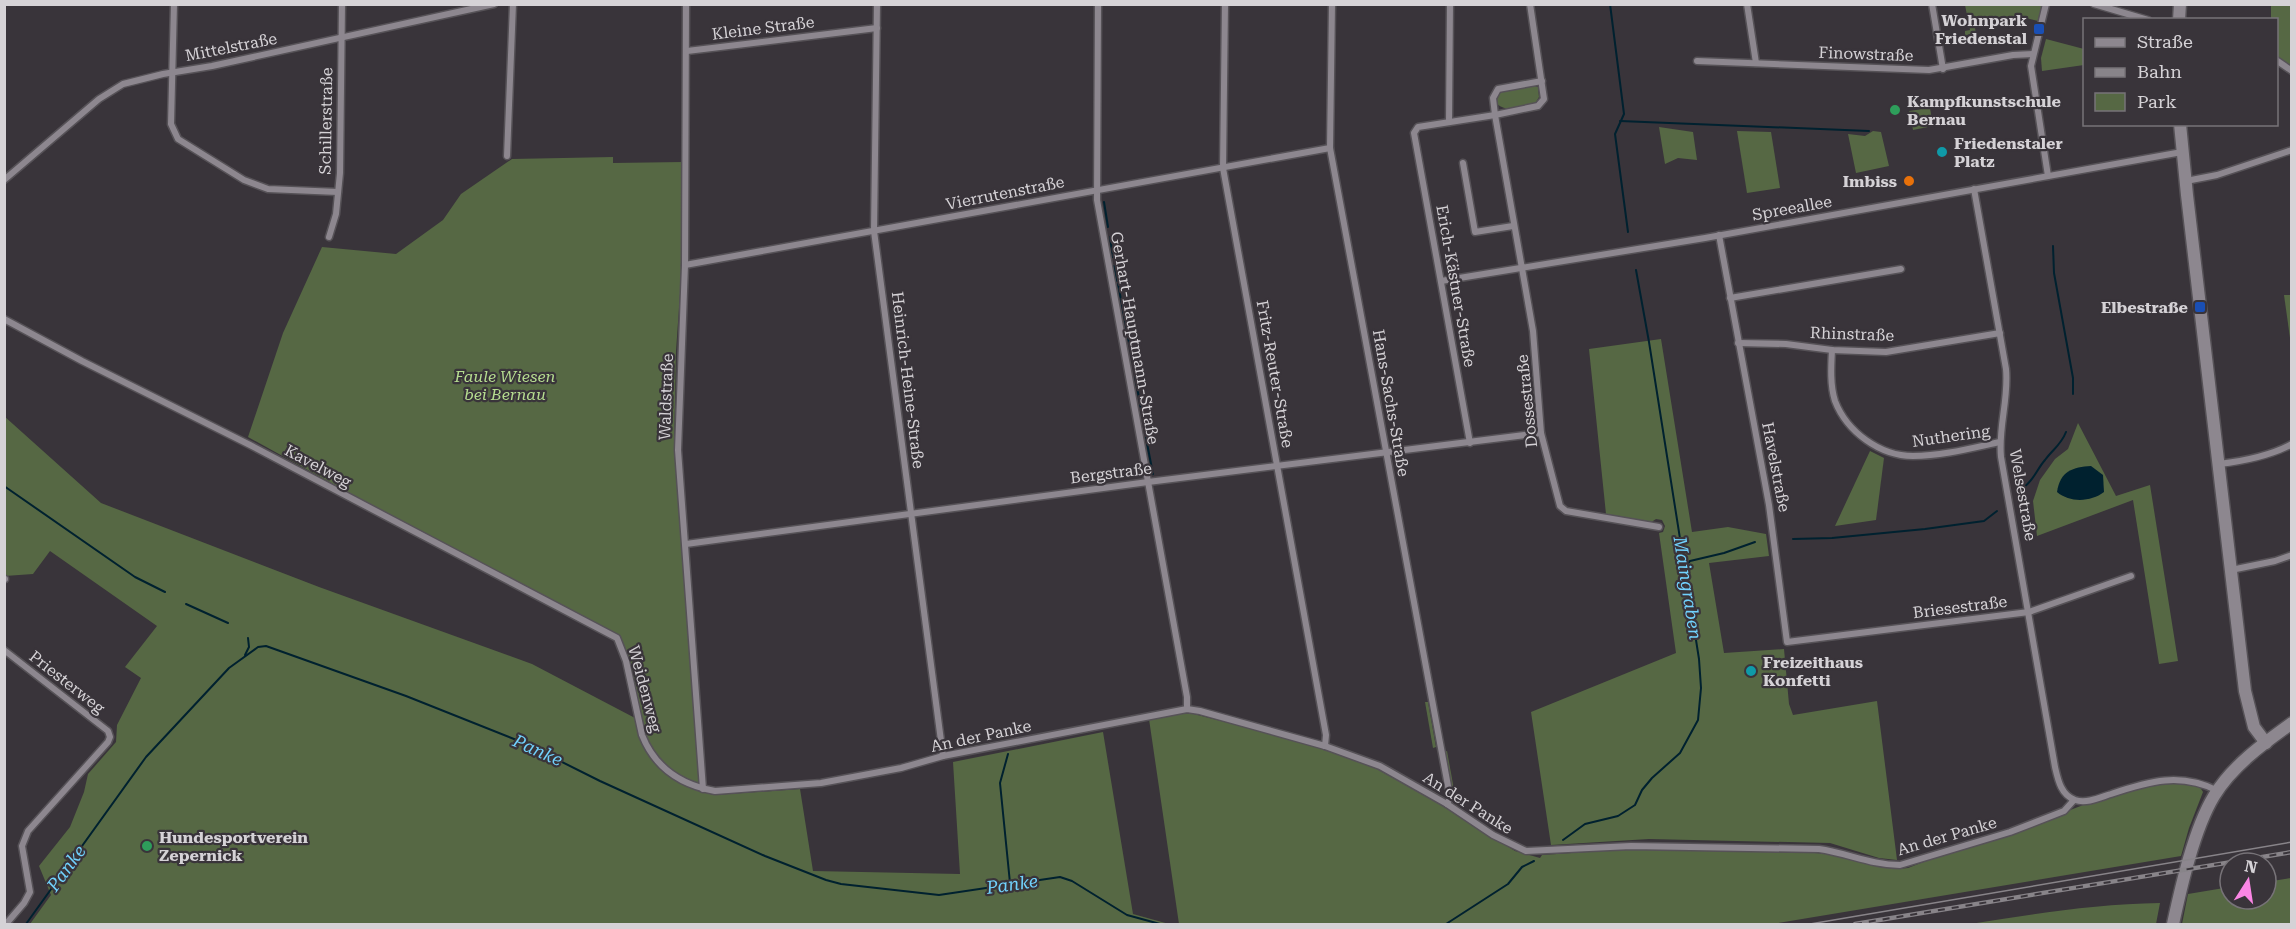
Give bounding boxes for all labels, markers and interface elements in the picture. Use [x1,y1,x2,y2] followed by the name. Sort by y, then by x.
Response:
[1935,11,2028,48] place label: Wohnpark Friedenstal
[711,12,816,44] street label: Kleine Straße
[2083,18,2278,126] legend
[2032,22,2046,36] marker: Wohnpark Friedenstal
[183,29,279,65] street label: Mittelstraße
[2137,31,2193,52] text: Straße
[1818,43,1914,65] street label: Finowstraße
[2137,61,2182,82] text: Bahn
[316,67,336,175] street label: Schillerstraße
[2137,91,2177,112] text: Park
[1907,92,2061,129] place label: Kampfkunstschule Bernau
[1888,103,1902,117] marker: Kampfkunstschule Bernau
[1954,134,2063,171] place label: Friedenstaler Platz
[1935,145,1949,159] marker: Friedenstaler Platz
[944,172,1066,214] street label: Vierrutenstraße
[1843,172,1897,191] place label: Imbiss
[1902,174,1916,188] marker: Imbiss
[1751,192,1834,224] street label: Spreeallee
[1432,203,1480,369] street label: Erich-Kästner-Straße
[1107,230,1163,446] street label: Gerhart-Hauptmann-Straße
[888,290,928,470] street label: Heinrich-Heine-Straße
[2101,298,2188,317] place label: Elbestraße
[1253,299,1297,450] street label: Fritz-Reuter-Straße
[2193,300,2207,314] marker: Elbestraße
[1810,323,1895,345] street label: Rhinstraße
[1369,328,1413,478] street label: Hans-Sachs-Straße
[655,353,677,441] street label: Waldstraße
[1513,353,1541,449] street label: Dossestraße
[454,367,555,404] park label: Faule Wiesen bei Bernau
[1758,420,1794,514] street label: Havelstraße
[1911,421,1992,451] street label: Nuthering
[281,440,355,492] street label: Kavelweg
[2006,448,2040,543] street label: Welsestraße
[1069,459,1153,487] street label: Bergstraße
[1669,534,1707,641] water label: Maingraben
[1912,592,2008,622] street label: Briesestraße
[624,643,666,735] street label: Weidenweg
[25,647,109,718] street label: Priesterweg
[1763,653,1863,690] place label: Freizeithaus Konfetti
[1744,664,1758,678] marker: Freizeithaus Konfetti
[929,716,1033,756] street label: An der Panke
[509,729,566,770] water label: Panke
[1420,768,1517,838] street label: An der Panke
[1895,813,1999,859] street label: An der Panke
[159,828,308,865] place label: Hundesportverein Zepernick
[140,839,154,853] marker: Hundesportverein Zepernick
[42,841,90,896] water label: Panke
[2218,851,2278,911] north arrow
[2243,856,2259,877] text: N
[984,870,1039,898] water label: Panke

